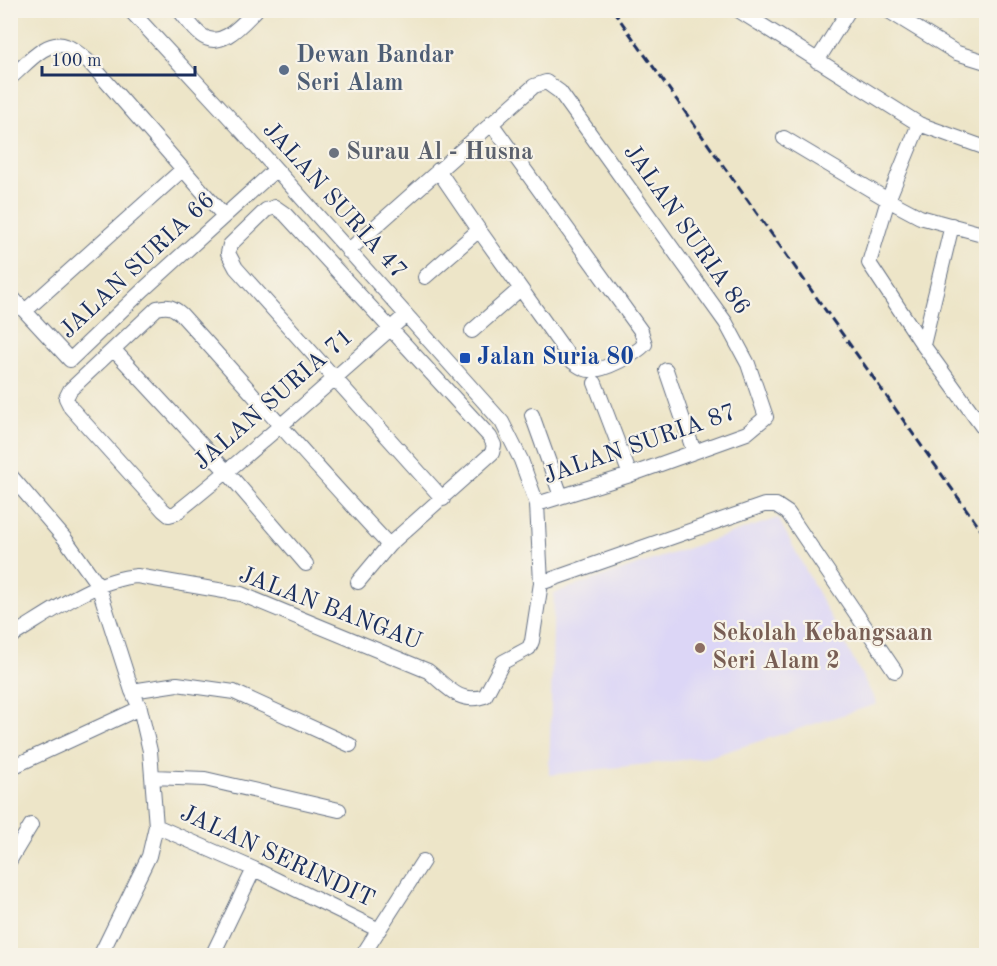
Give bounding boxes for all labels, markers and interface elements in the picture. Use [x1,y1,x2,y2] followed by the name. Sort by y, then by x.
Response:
[42,39,195,77] scale bar
[296,44,454,96] place label: Dewan Bandar Seri Alam
[51,52,102,70] text: 100 m
[277,63,291,77] marker: Dewan Bandar Seri Alam
[258,118,410,284] street label: JALAN SURIA 47
[618,140,754,320] street label: JALAN SURIA 86
[346,141,533,165] place label: Surau Al - Husna
[327,146,341,160] marker: Surau Al - Husna
[56,188,220,344] street label: JALAN SURIA 66
[190,325,358,475] street label: JALAN SURIA 71
[477,346,634,370] place label: Jalan Suria 80
[458,351,472,365] marker: Jalan Suria 80
[541,401,739,489] street label: JALAN SURIA 87
[235,563,425,655] street label: JALAN BANGAU
[712,622,933,674] place label: Sekolah Kebangsaan Seri Alam 2
[693,641,707,655] marker: Sekolah Kebangsaan Seri Alam 2
[176,801,378,913] street label: JALAN SERINDIT

